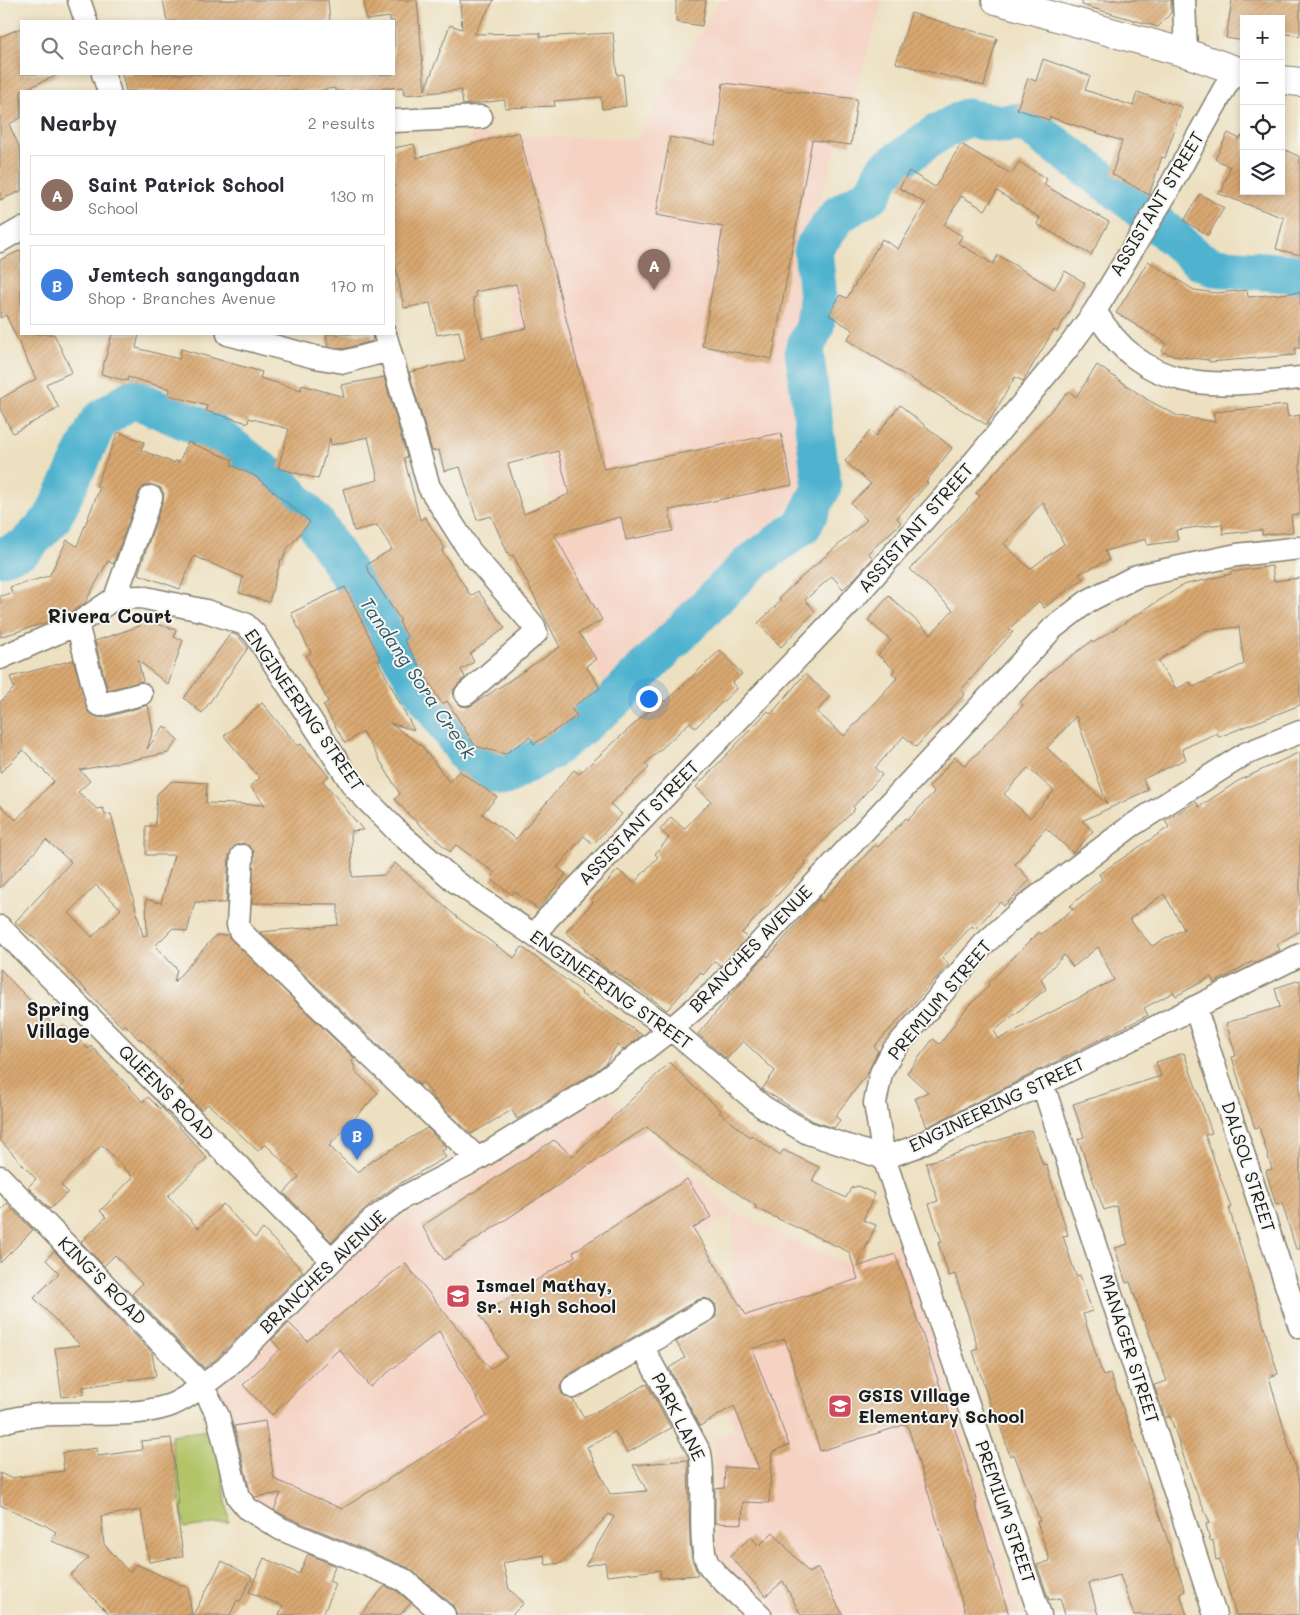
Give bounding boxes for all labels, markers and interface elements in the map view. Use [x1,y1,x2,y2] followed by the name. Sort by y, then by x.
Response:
[1240,15,1285,195] map controls
[1240,15,1285,60] button: +
[20,20,395,75] search box
[38,34,66,62] icon: search
[78,35,194,60] text: Search here
[1240,60,1285,105] button: −
[1240,105,1285,150] button: locate
[40,109,117,136] text: Nearby
[308,112,375,133] text: 2 results
[1103,127,1209,280] street label: ASSISTANT STREET
[1240,150,1285,195] button: layers
[88,172,285,197] text: Saint Patrick School
[51,185,63,206] text: A
[330,185,374,206] text: 130 m
[88,197,138,218] text: School
[638,249,670,290] pin: A
[88,262,300,287] text: Jemtech sangangdaan
[52,275,62,296] text: B
[330,275,374,296] text: 170 m
[88,287,276,308] text: Shop · Branches Avenue
[852,457,978,597] street label: ASSISTANT STREET
[355,592,483,764] water label: Tandang Sora Creek
[48,603,172,628] district label: Rivera Court
[240,624,370,795] street label: ENGINEERING STREET
[636,686,662,712] your location
[572,755,704,890] street label: ASSISTANT STREET
[683,880,817,1017] street label: BRANCHES AVENUE
[526,924,697,1054] street label: ENGINEERING STREET
[882,934,996,1064] street label: PREMIUM STREET
[26,996,90,1043] district label: Spring Village
[113,1039,220,1146] street label: QUEENS ROAD
[905,1051,1089,1157] street label: ENGINEERING STREET
[1216,1098,1281,1235] street label: DALSOL STREET
[341,1119,373,1160] pin: B
[254,1204,391,1338] street label: BRANCHES AVENUE
[53,1231,152,1330] street label: KING'S ROAD
[1094,1271,1165,1427] street label: MANAGER STREET
[476,1273,616,1318] place label: Ismael Mathay, Sr. High School
[445,1283,471,1309] school or university icon: Ismael Mathay, Sr. High School
[646,1368,711,1465] street label: PARK LANE
[858,1383,1024,1428] place label: GSIS Village Elementary School
[827,1393,853,1419] school or university icon: GSIS Village Elementary School
[970,1437,1042,1586] street label: PREMIUM STREET

